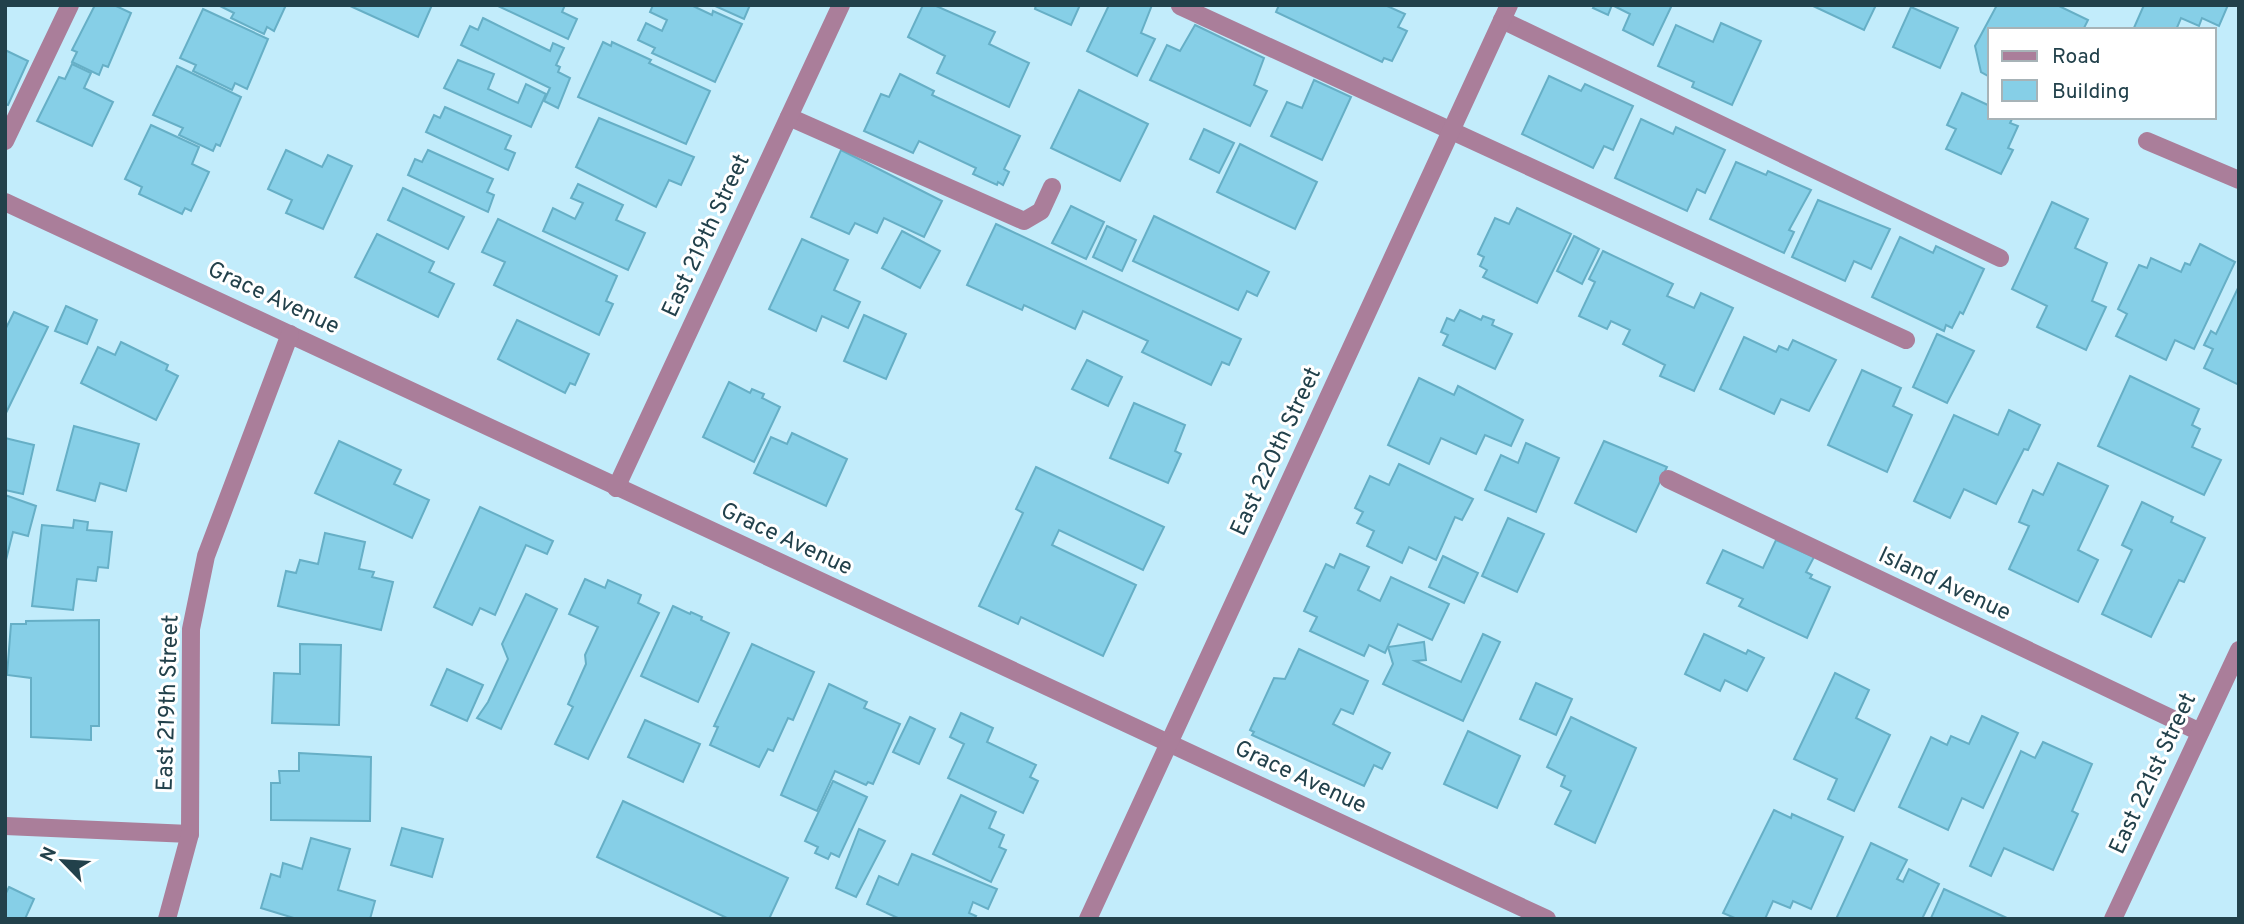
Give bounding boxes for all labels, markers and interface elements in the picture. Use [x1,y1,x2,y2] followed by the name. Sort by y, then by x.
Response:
[1988,28,2216,119] legend
[2052,44,2101,71] text: Road
[2052,79,2130,106] text: Building
[657,150,757,322] street label: East 219th Street
[202,256,344,342] street label: Grace Avenue
[1225,363,1329,541] street label: East 220th Street
[715,497,857,583] street label: Grace Avenue
[1873,542,2015,628] street label: Island Avenue
[151,614,187,792] street label: East 219th Street
[2104,689,2204,859] street label: East 221st Street
[1229,735,1371,821] street label: Grace Avenue
[28,826,98,896] north arrow
[36,843,63,866] text: N

